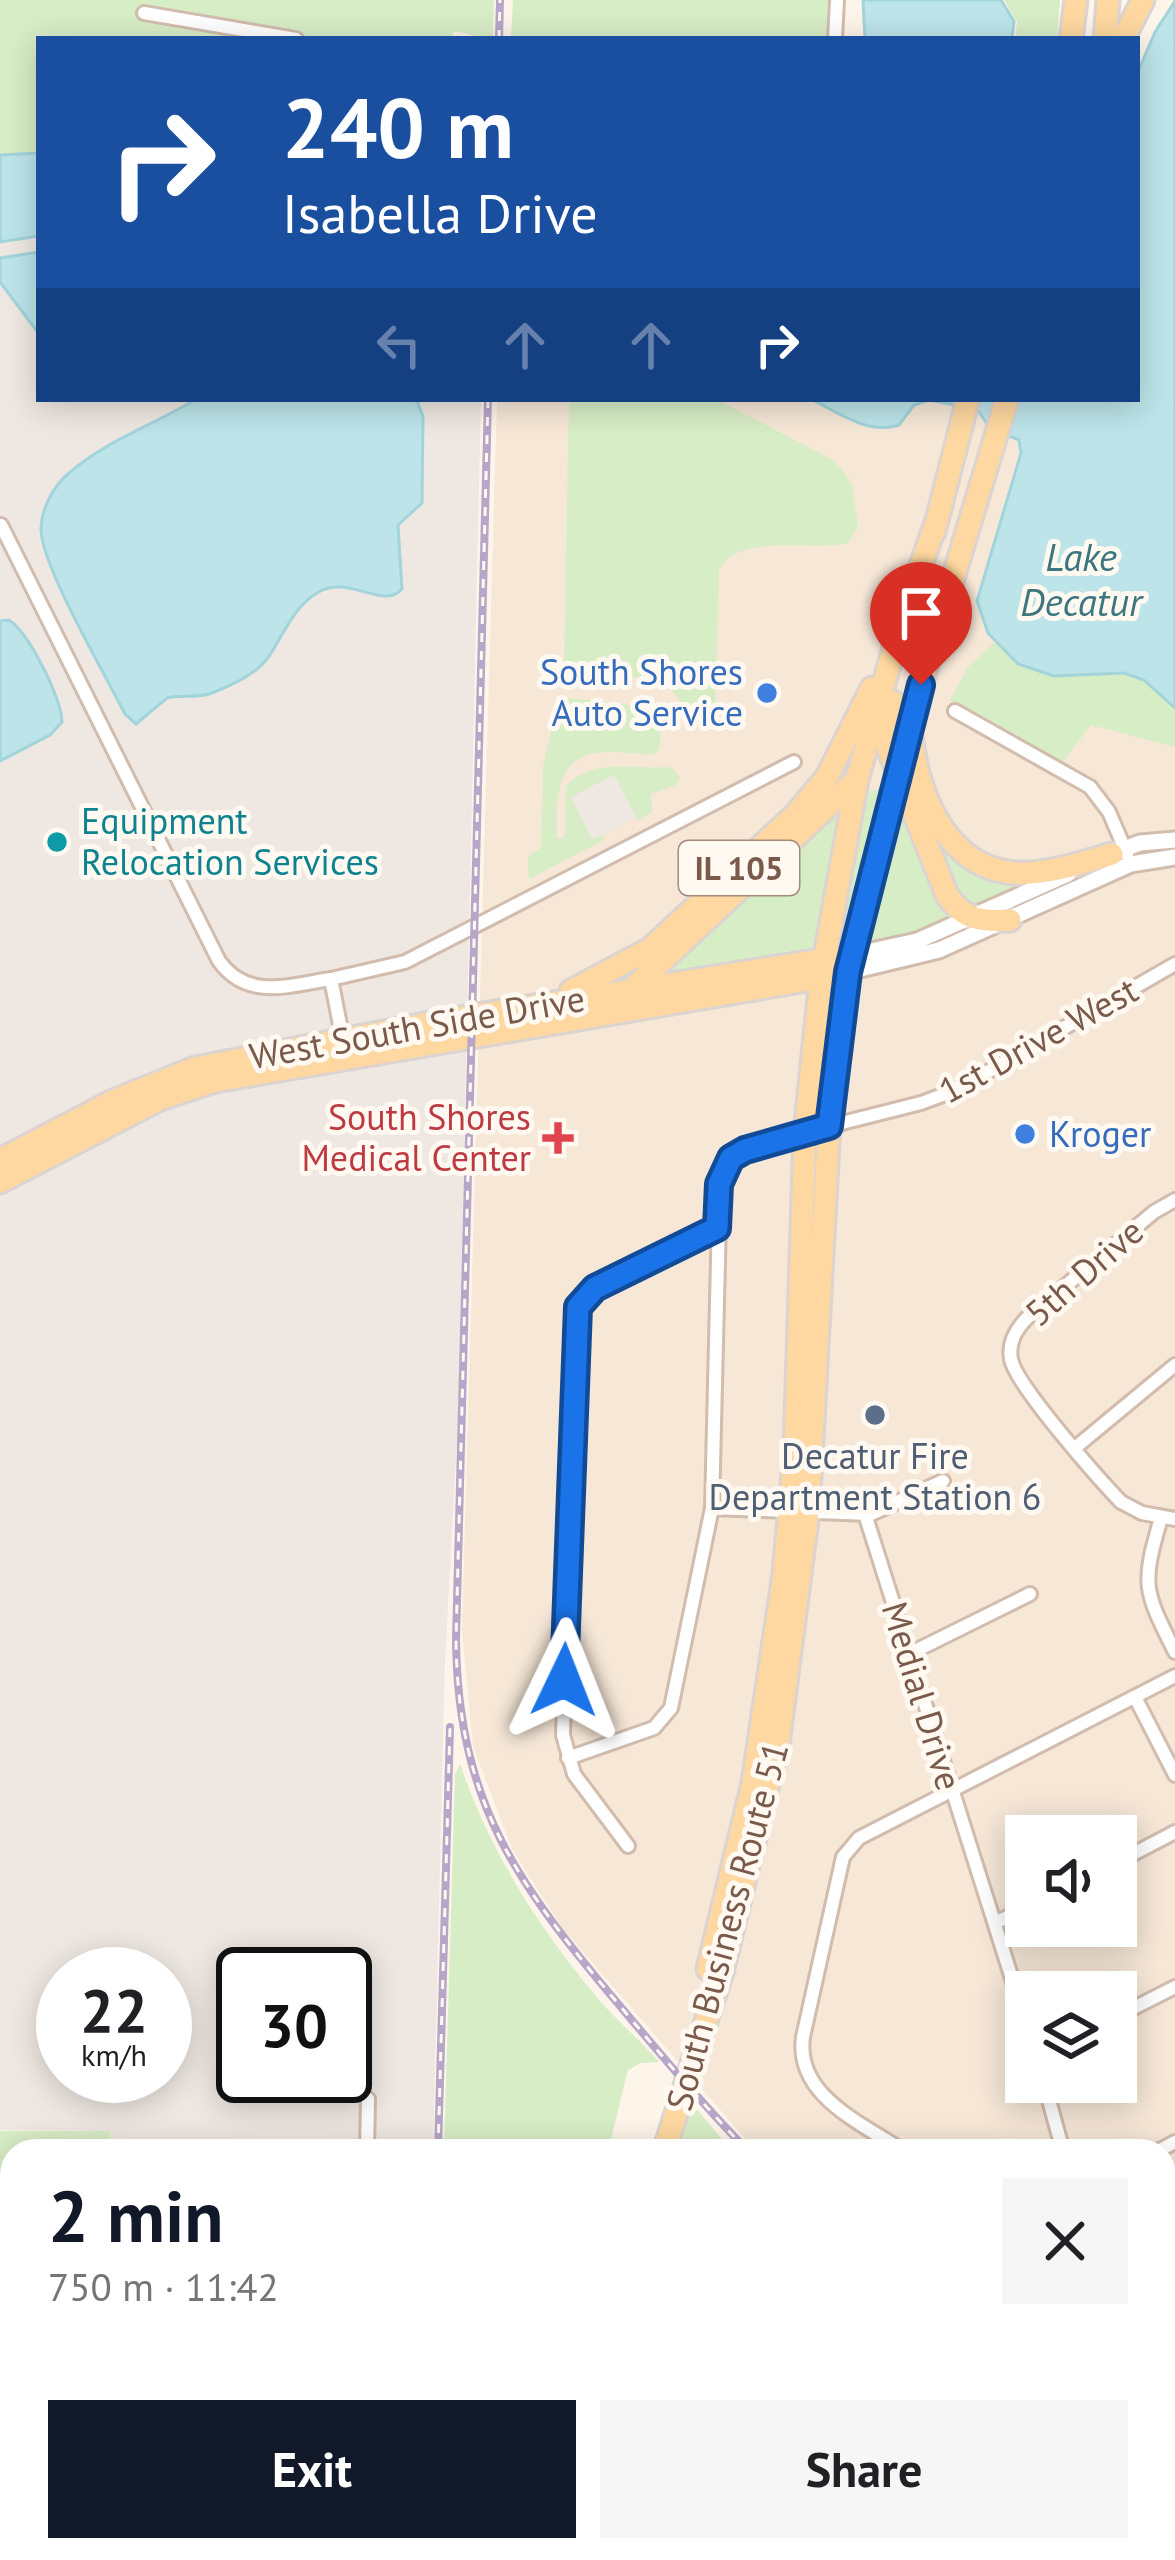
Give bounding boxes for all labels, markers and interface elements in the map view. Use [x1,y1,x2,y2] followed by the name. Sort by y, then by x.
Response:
[282,72,514,181] text: 240 m
[84,84,240,240] icon: right
[282,178,598,248] text: Isabella Drive
[366,312,432,378] icon: left
[492,312,558,378] icon: ahead
[618,312,684,378] icon: ahead
[744,312,810,378] icon: right
[1020,531,1144,627] water label: Lake Decatur
[870,562,972,685] pin
[888,580,954,646] icon: arrive
[540,648,743,736] place label: South Shores Auto Service
[754,680,780,706] marker: South Shores Auto Service
[81,797,379,885] place label: Equipment Relocation Services
[44,829,70,855] marker: Equipment Relocation Services
[679,841,799,895] road number: IL 105
[930,966,1145,1113] street label: 1st Drive West
[246,974,588,1079] street label: West South Side Drive
[301,1093,531,1181] place label: South Shores Medical Center
[1049,1110,1151,1157] place label: Kroger
[1012,1121,1038,1147] marker: Kroger
[542,1122,574,1154] marker: South Shores Medical Center
[1015,1207,1153,1336] street label: 5th Drive
[862,1402,888,1428] marker: Decatur Fire Department Station 6
[709,1432,1041,1520] place label: Decatur Fire Department Station 6
[872,1596,973,1796] street label: Medial Drive
[501,1617,627,1743] position arrow
[655,1736,798,2115] street label: South Business Route 51
[1005,1815,1137,2103] map controls
[1005,1815,1137,1947] button: sound
[216,1947,372,2103] speed limit sign: 30
[80,1971,148,2049] text: 22
[1005,1971,1137,2103] button: layers
[81,2035,147,2074] text: km/h
[48,2169,224,2262] text: 2 min
[1002,2178,1128,2304] button: close
[48,2261,279,2312] text: 750 m · 11:42
[48,2400,576,2538] button: Exit
[600,2400,1128,2538] button: Share

